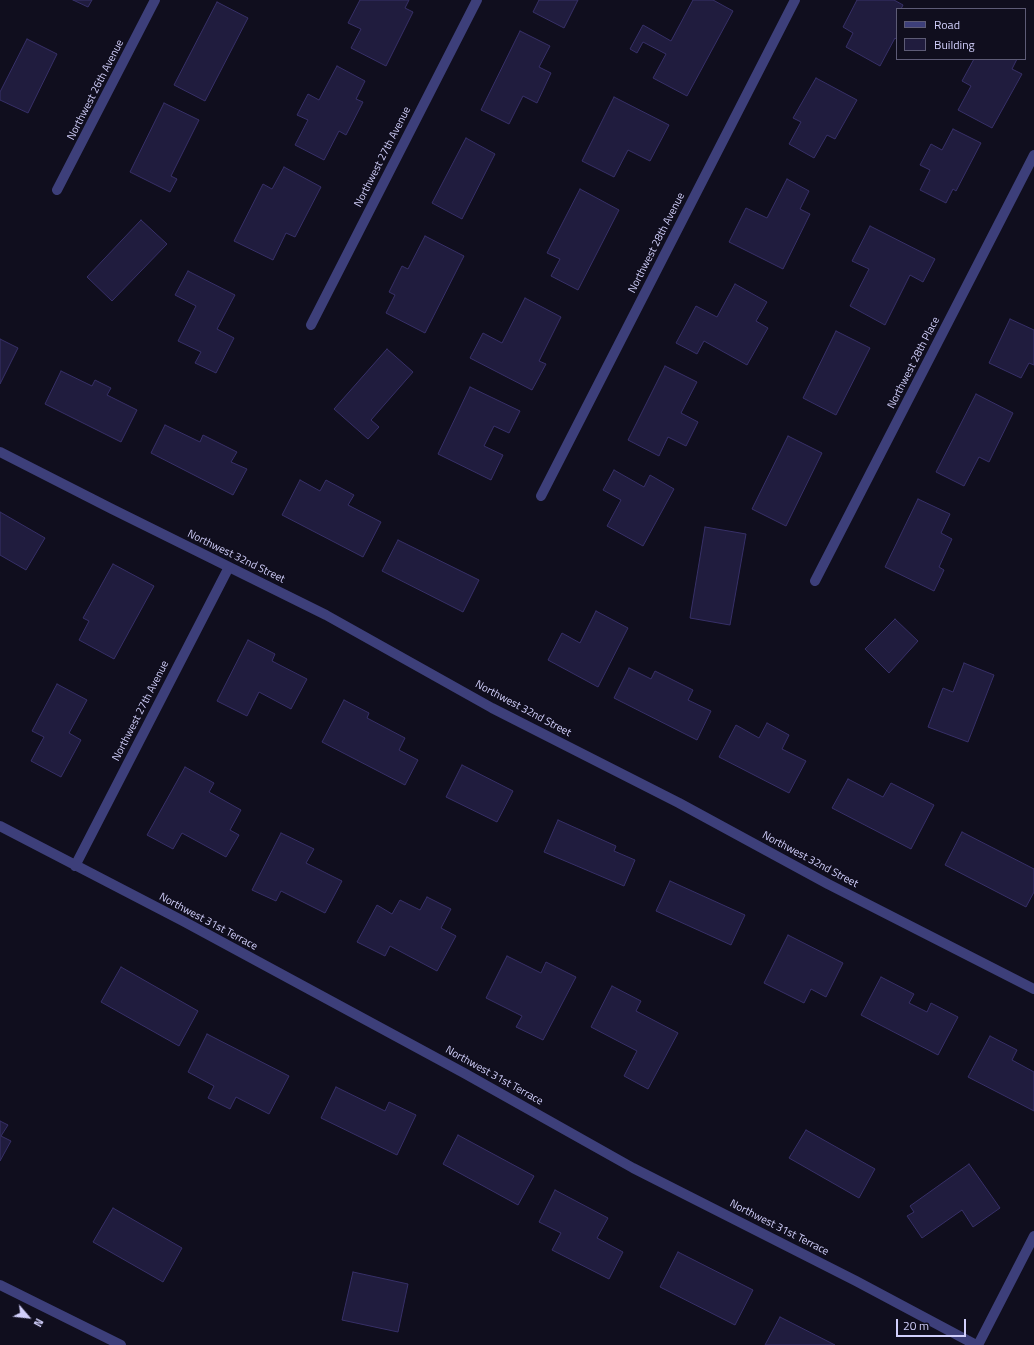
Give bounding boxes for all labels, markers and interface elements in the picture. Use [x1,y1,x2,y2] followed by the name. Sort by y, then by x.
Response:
[896,8,1026,60] legend
[934,15,960,34] text: Road
[934,35,975,54] text: Building
[65,38,127,142] street label: Northwest 26th Avenue
[352,105,414,209] street label: Northwest 27th Avenue
[626,191,688,295] street label: Northwest 28th Avenue
[885,315,943,411] street label: Northwest 28th Place
[185,528,287,586] street label: Northwest 32nd Street
[110,659,172,763] street label: Northwest 27th Avenue
[473,678,573,740] street label: Northwest 32nd Street
[760,829,860,891] street label: Northwest 32nd Street
[157,890,259,954] street label: Northwest 31st Terrace
[443,1044,545,1108] street label: Northwest 31st Terrace
[727,1197,831,1259] street label: Northwest 31st Terrace
[8,1297,48,1337] north arrow
[898,1311,968,1337] scale bar
[30,1316,47,1330] text: N
[903,1316,929,1335] text: 20 m

